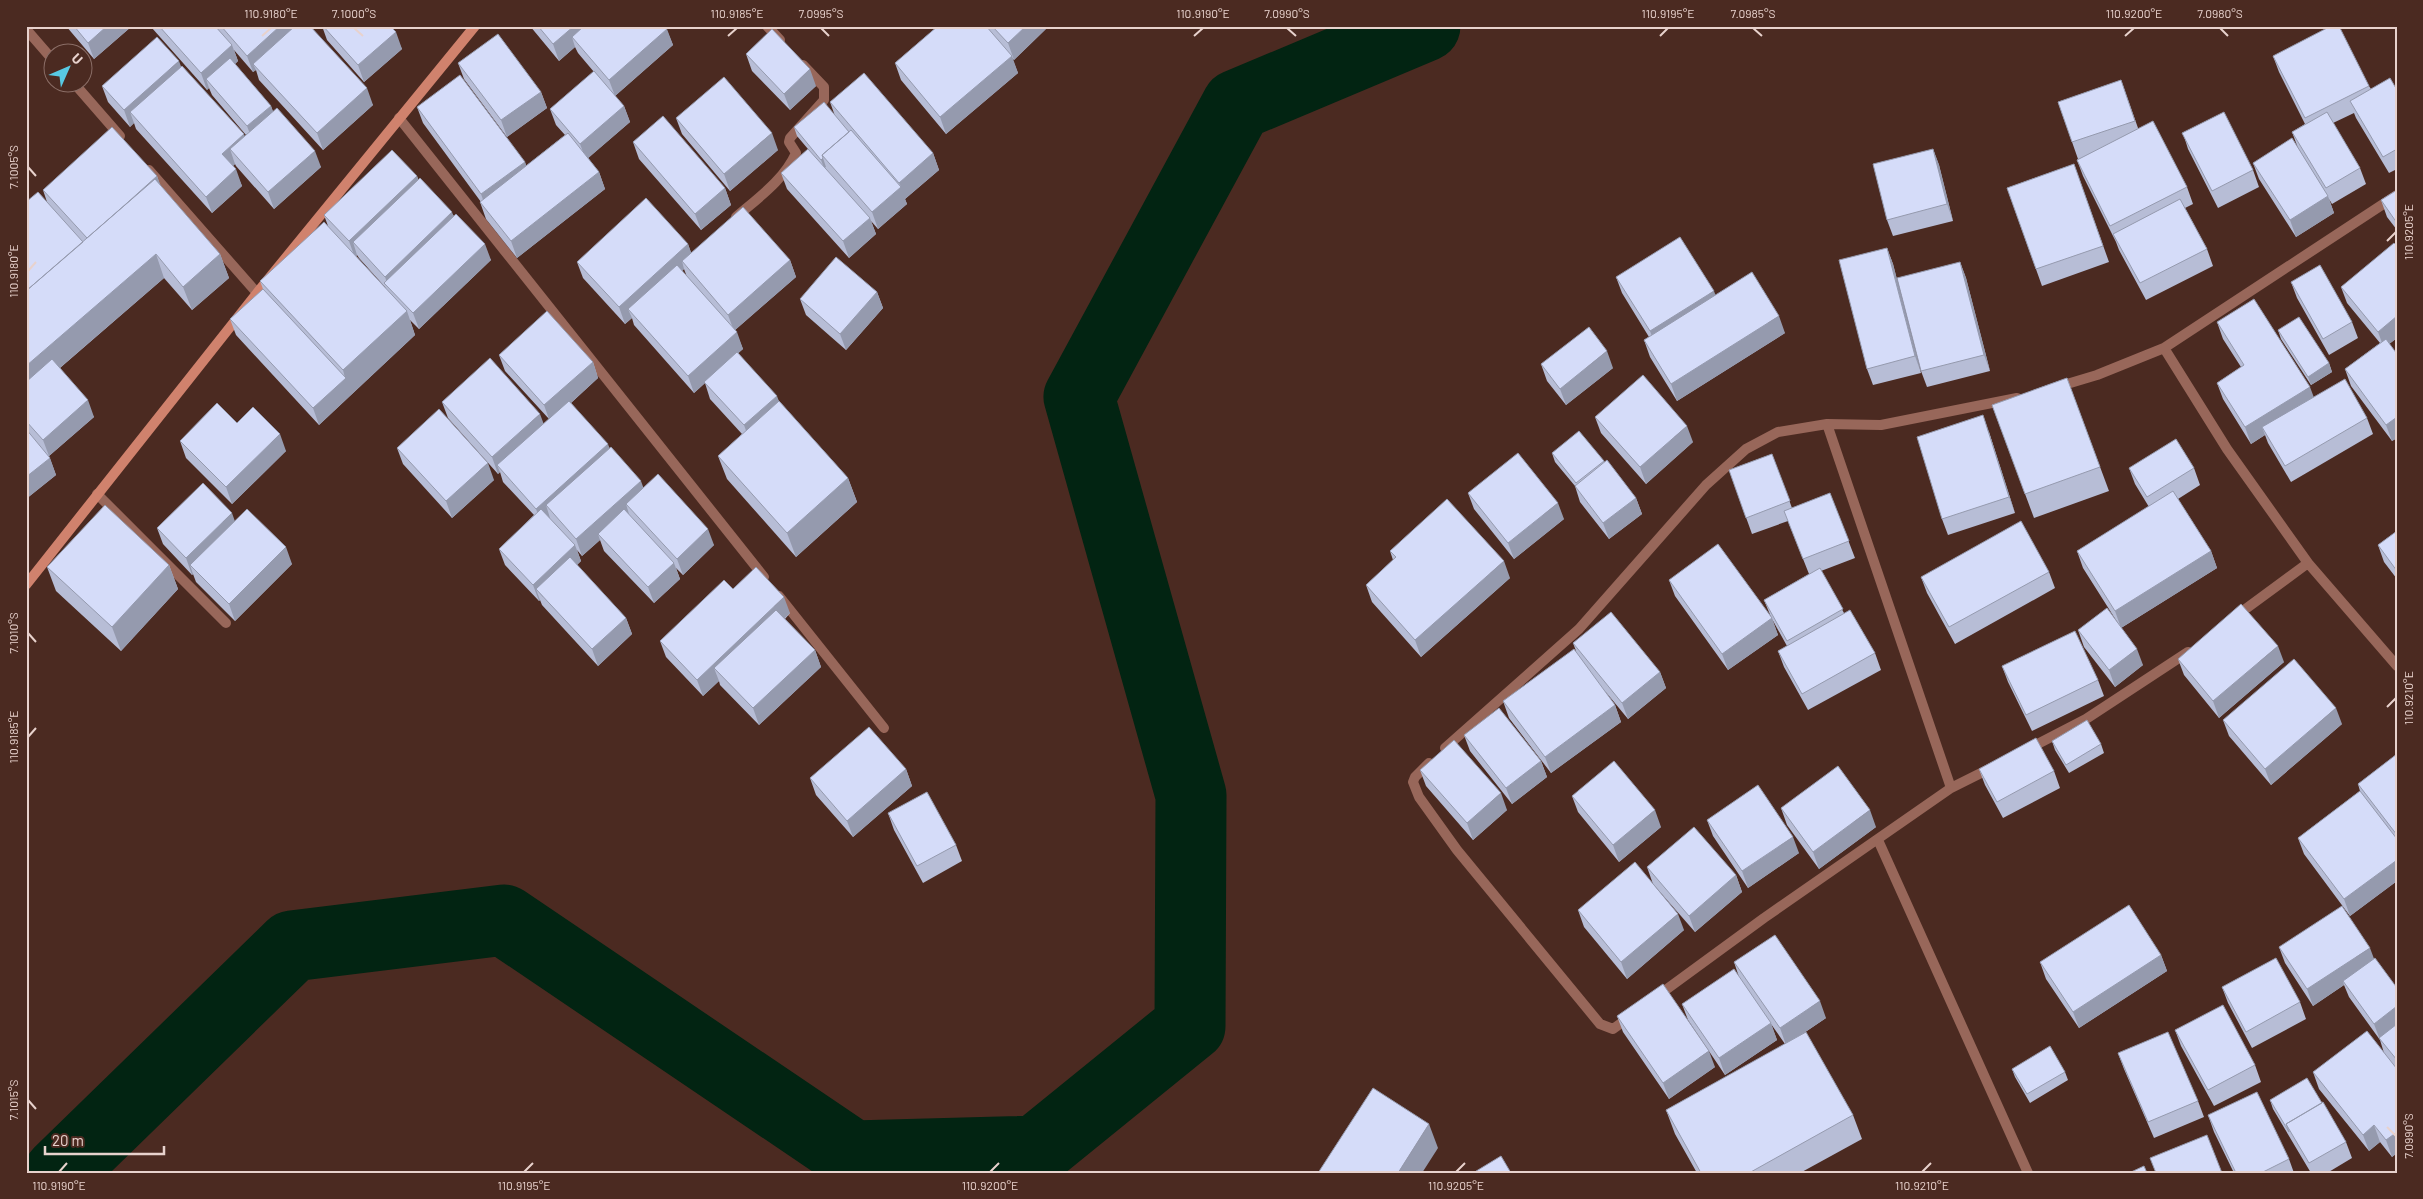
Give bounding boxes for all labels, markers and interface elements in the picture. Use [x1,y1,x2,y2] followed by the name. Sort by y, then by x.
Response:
[244,6,298,20] text: 110.9180°E
[332,6,376,20] text: 7.1000°S
[710,6,764,20] text: 110.9185°E
[798,6,844,20] text: 7.0995°S
[1176,6,1230,20] text: 110.9190°E
[1264,6,1310,20] text: 7.0990°S
[1641,6,1695,20] text: 110.9195°E
[1730,6,1776,20] text: 7.0985°S
[2106,6,2162,20] text: 110.9200°E
[2197,6,2243,20] text: 7.0980°S
[42,42,92,92] north arrow
[68,49,87,68] text: U
[6,145,20,189] text: 7.1005°S
[2401,204,2415,260] text: 110.9205°E
[6,244,20,298] text: 110.9180°E
[6,612,20,654] text: 7.1010°S
[2401,671,2415,725] text: 110.9210°E
[6,710,20,764] text: 110.9185°E
[6,1079,20,1121] text: 7.1015°S
[2401,1113,2415,1159] text: 7.0990°S
[45,1124,164,1156] scale bar
[52,1131,84,1149] text: 20 m
[32,1178,86,1192] text: 110.9190°E
[497,1178,551,1192] text: 110.9195°E
[962,1178,1018,1192] text: 110.9200°E
[1428,1178,1484,1192] text: 110.9205°E
[1895,1178,1949,1192] text: 110.9210°E

